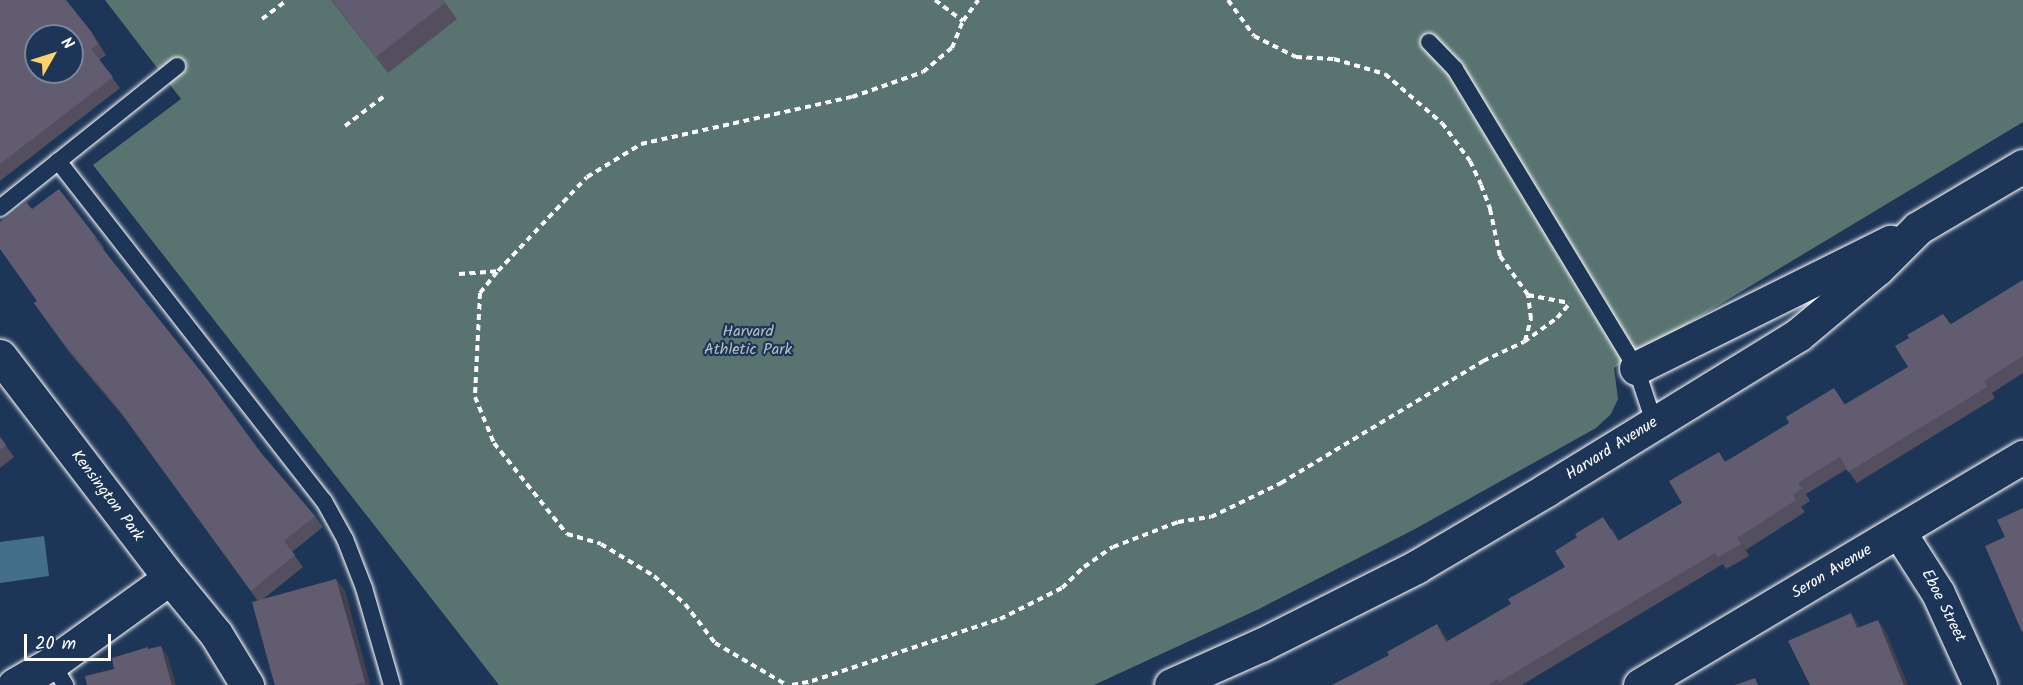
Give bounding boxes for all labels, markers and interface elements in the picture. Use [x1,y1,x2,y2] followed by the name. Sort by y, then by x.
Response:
[24,24,84,84] north arrow
[54,32,80,55] text: N
[704,322,792,360] park label: Harvard Athletic Park
[1563,413,1661,485] street label: Harvard Avenue
[66,447,148,545] street label: Kensington Park
[1788,541,1876,603] street label: Seron Avenue
[1916,566,1970,646] street label: Eboe Street
[27,622,114,660] scale bar
[35,630,76,659] text: 20 m

